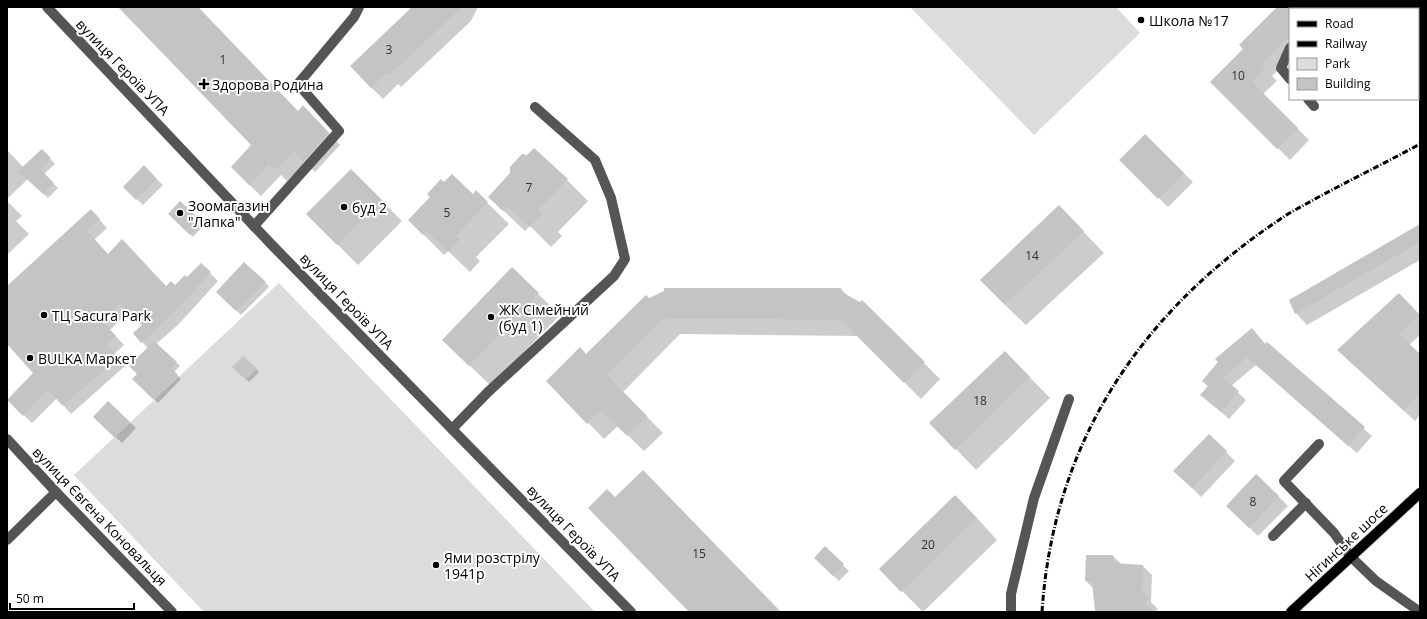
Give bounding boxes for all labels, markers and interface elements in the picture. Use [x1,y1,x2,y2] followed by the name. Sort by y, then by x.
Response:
[1289,8,1419,100] legend
[1149,11,1229,30] place label: Школа №17
[72,15,174,119] street label: вулиця Героїв УПА
[1136,15,1146,25] marker: Школа №17
[1325,15,1354,32] text: Road
[1325,35,1368,52] text: Railway
[386,41,393,58] house number: 3
[220,51,226,68] house number: 1
[1325,55,1351,72] text: Park
[1231,67,1245,84] house number: 10
[212,75,324,94] place label: Здорова Родина
[1325,75,1371,92] text: Building
[199,79,209,89] marker: Здорова Родина
[526,179,533,196] house number: 7
[188,196,269,231] place label: Зоомагазин "Лапка"
[352,198,387,217] place label: буд 2
[339,202,349,212] marker: буд 2
[444,204,451,221] house number: 5
[175,208,185,218] marker: Зоомагазин "Лапка"
[1025,247,1039,264] house number: 14
[296,249,398,353] street label: вулиця Героїв УПА
[499,300,589,335] place label: ЖК Сімейний (буд 1)
[52,306,151,325] place label: ТЦ Sacura Park
[39,310,49,320] marker: ТЦ Sacura Park
[486,312,496,322] marker: ЖК Сімейний (буд 1)
[38,349,137,368] place label: BULKA Маркет
[25,353,35,363] marker: BULKA Маркет
[973,392,987,409] house number: 18
[29,442,171,590] street label: вулиця Євгена Коновальця
[523,481,625,585] street label: вулиця Героїв УПА
[1250,493,1257,510] house number: 8
[1300,499,1392,585] street label: Нігинське шосе
[921,536,935,553] house number: 20
[692,545,706,562] house number: 15
[444,548,541,583] place label: Ями розстрілу 1941р
[431,560,441,570] marker: Ями розстрілу 1941р
[10,585,134,611] scale bar
[16,590,44,607] text: 50 m

